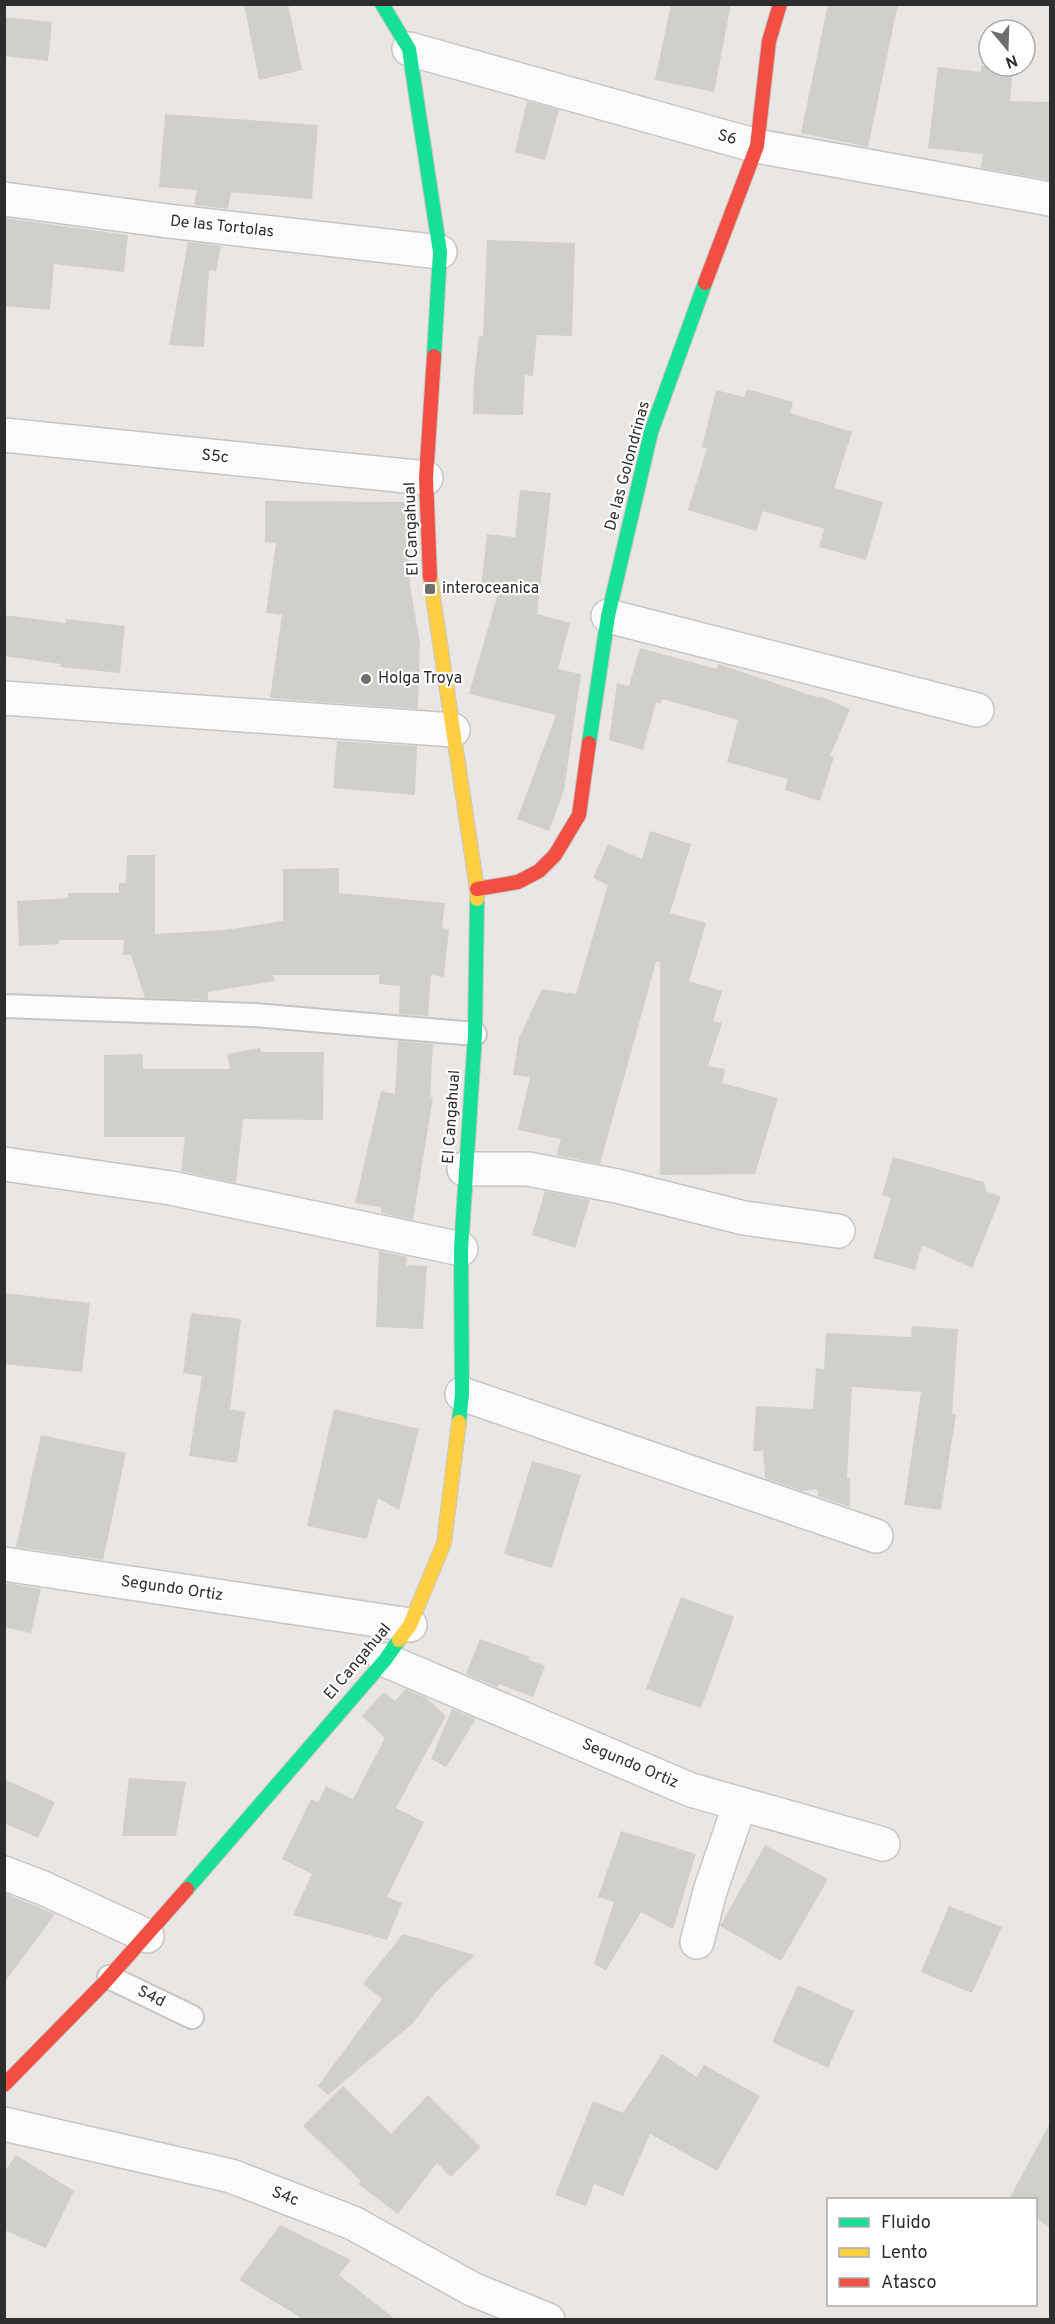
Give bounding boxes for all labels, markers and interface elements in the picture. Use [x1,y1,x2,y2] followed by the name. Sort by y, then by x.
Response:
[977,18,1037,78] north arrow
[1003,49,1020,72] text: N
[715,126,739,150] street label: S6
[169,212,275,242] street label: De las Tortolas
[601,399,655,533] street label: De las Golondrinas
[200,446,230,468] street label: S5c
[400,482,424,576] street label: El Cangahual
[442,579,539,599] place label: interoceanica
[423,582,437,596] marker: interoceanica
[378,669,462,689] place label: Holga Troya
[359,672,373,686] marker: Holga Troya
[439,1069,465,1165] street label: El Cangahual
[119,1572,225,1606] street label: Segundo Ortiz
[320,1620,396,1704] street label: El Cangahual
[579,1735,681,1793] street label: Segundo Ortiz
[134,1982,168,2012] street label: S4d
[269,2183,301,2211] street label: S4c
[827,2198,1037,2306] legend
[881,2212,931,2235] text: Fluido
[881,2242,927,2265] text: Lento
[881,2272,937,2295] text: Atasco

